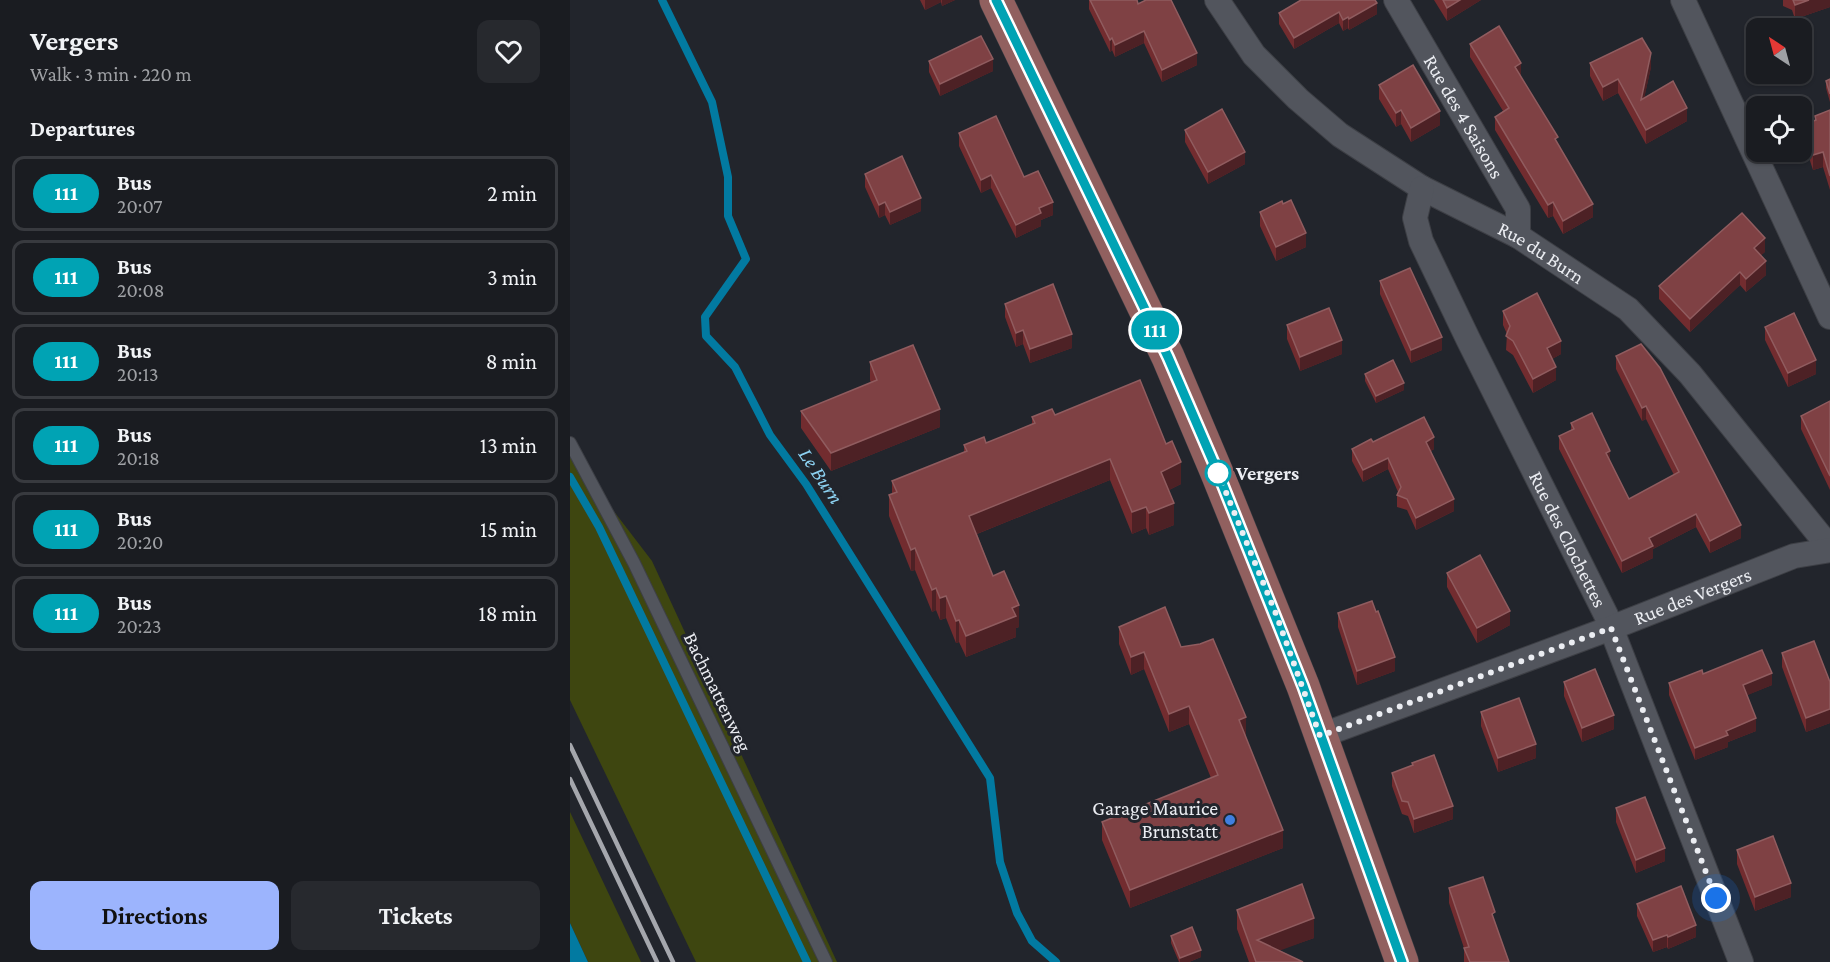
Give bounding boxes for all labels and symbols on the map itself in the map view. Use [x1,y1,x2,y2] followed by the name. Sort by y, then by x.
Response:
[1746,18,1812,84] north arrow
[1419,51,1509,182] street label: Rue des 4 Saisons
[1494,217,1589,288] street label: Rue du Burn
[1120,310,1190,350] line badge: 111
[794,443,848,509] water label: Le Burn
[1205,460,1231,486] marker: Vergers
[1235,462,1299,484] place label: Vergers
[1525,467,1611,611] street label: Rue des Clochettes
[1631,563,1755,629] street label: Rue des Vergers
[679,629,757,756] street label: Bachmattenweg
[1092,797,1218,842] place label: Garage Maurice Brunstatt
[1223,813,1237,827] marker: Garage Maurice Brunstatt
[1701,883,1731,913] your location

